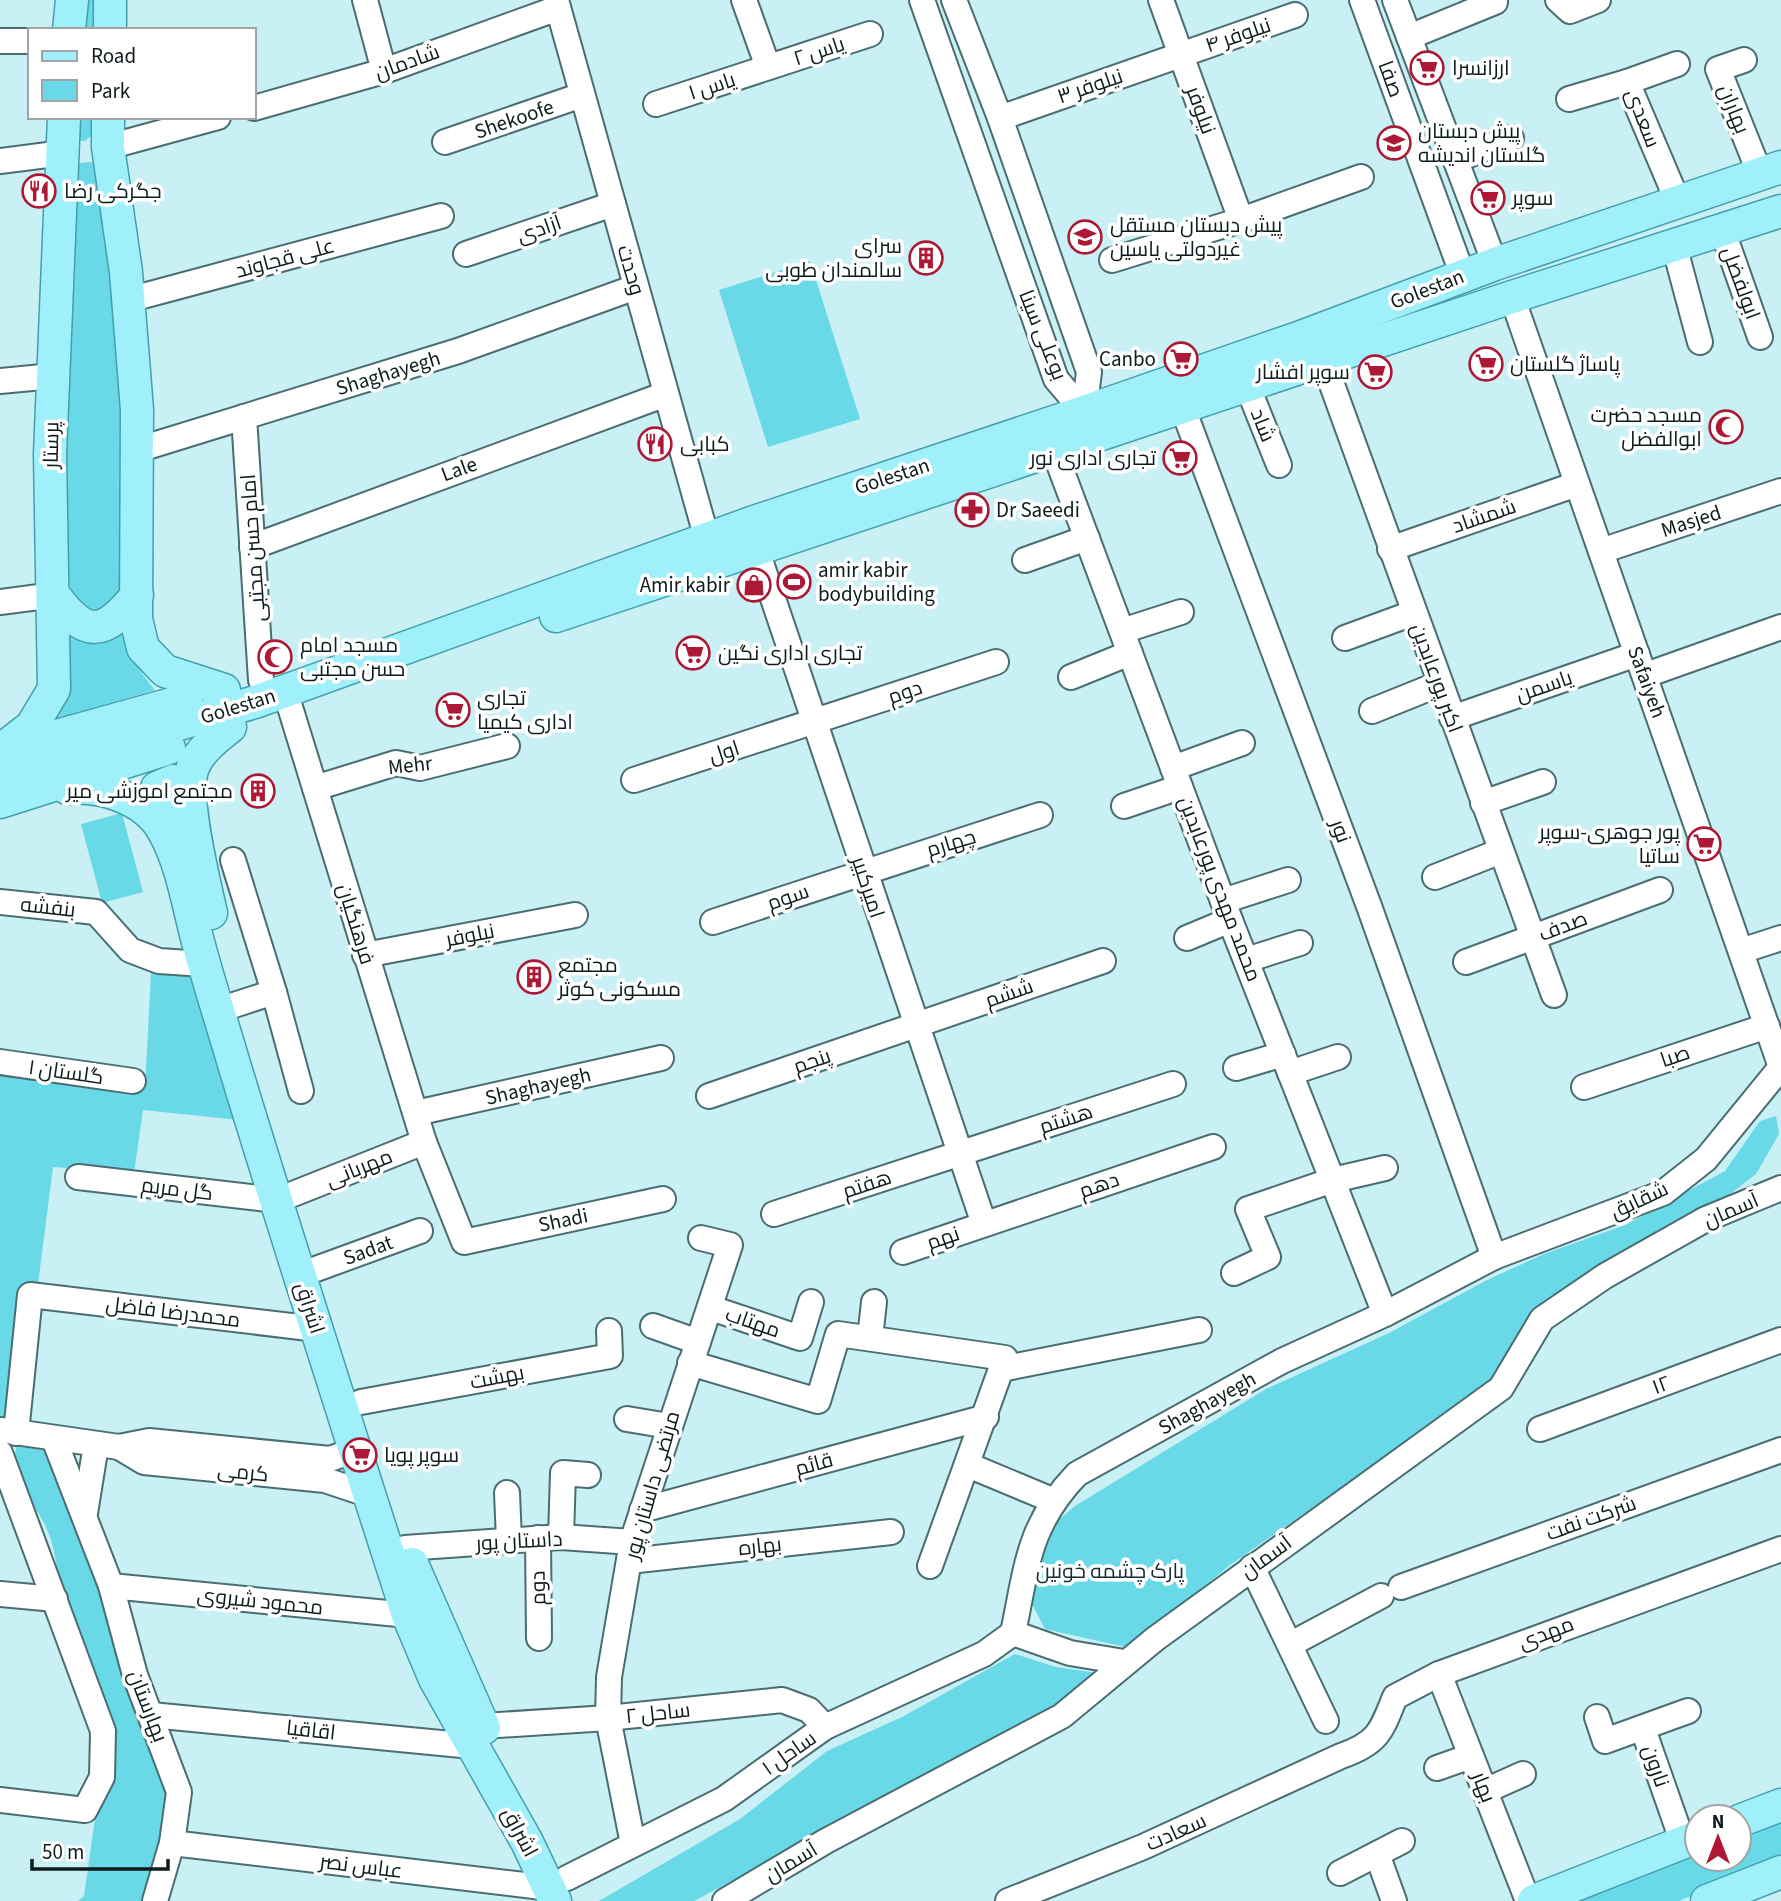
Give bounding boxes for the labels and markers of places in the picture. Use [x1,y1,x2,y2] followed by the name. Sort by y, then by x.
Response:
[1408,49,1446,87] supermarket icon: ارزانسرا
[1452,53,1510,83] place label: ارزانسرا
[1418,116,1546,170] place label: پیش دبستان گلستان اندیشه
[1375,124,1413,162] school or university icon: پیش دبستان گلستان اندیشه
[20,172,58,210] restaurant icon: جگرکی رضا
[64,176,162,206] place label: جگرکی رضا
[1469,179,1507,217] supermarket icon: سوپر
[1511,183,1553,213] place label: سوپر
[1110,210,1283,264] place label: پیش دبستان مستقل غیردولتی یاسین
[1066,218,1104,256] school or university icon: پیش دبستان مستقل غیردولتی یاسین
[765,231,902,285] place label: سرای سالمندان طوبی
[907,239,945,277] building icon: سرای سالمندان طوبی
[1162,340,1200,378] supermarket icon: Canbo
[1099,344,1156,374] place label: Canbo
[1467,345,1505,383] supermarket icon: پاساژ گلستان
[1510,349,1621,379] place label: پاساژ گلستان
[1356,353,1394,391] supermarket icon: سوپر افشار
[1255,357,1350,387] place label: سوپر افشار
[1591,400,1702,454] place label: مسجد حضرت ابوالفضل
[1707,408,1745,446] mosque icon: مسجد حضرت ابوالفضل
[636,425,674,463] restaurant icon: کبابی
[680,429,730,459] place label: کبابی
[1161,439,1199,477] supermarket icon: تجاری اداری نور
[1029,443,1156,473] place label: تجاری اداری نور
[953,491,991,529] pharmacy icon: Dr Saeedi
[996,495,1080,525] place label: Dr Saeedi
[818,555,935,609] place label: amir kabir bodybuilding
[775,563,813,601] sports icon: amir kabir bodybuilding
[735,566,773,604] shop icon: Amir kabir
[640,570,731,600] place label: Amir kabir
[300,630,405,684] place label: مسجد امام حسن مجتبی
[674,634,712,672] supermarket icon: تجاری اداری نگین
[256,638,294,676] mosque icon: مسجد امام حسن مجتبی
[718,638,863,668] place label: تجاری اداری نگین
[477,683,573,737] place label: تجاری اداری کیمیا
[434,691,472,729] supermarket icon: تجاری اداری کیمیا
[239,772,277,810] building icon: مجتمع اموزشی میر
[65,776,233,806] place label: مجتمع اموزشی میر
[1538,817,1680,871] place label: پور جوهری-سوپر ساتیا
[1685,825,1723,863] supermarket icon: پور جوهری-سوپر ساتیا
[557,950,681,1004] place label: مجتمع مسکونی کوثر
[515,958,553,996] building icon: مجتمع مسکونی کوثر
[341,1436,379,1474] supermarket icon: سوپر پویا
[384,1440,459,1470] place label: سوپر پویا

